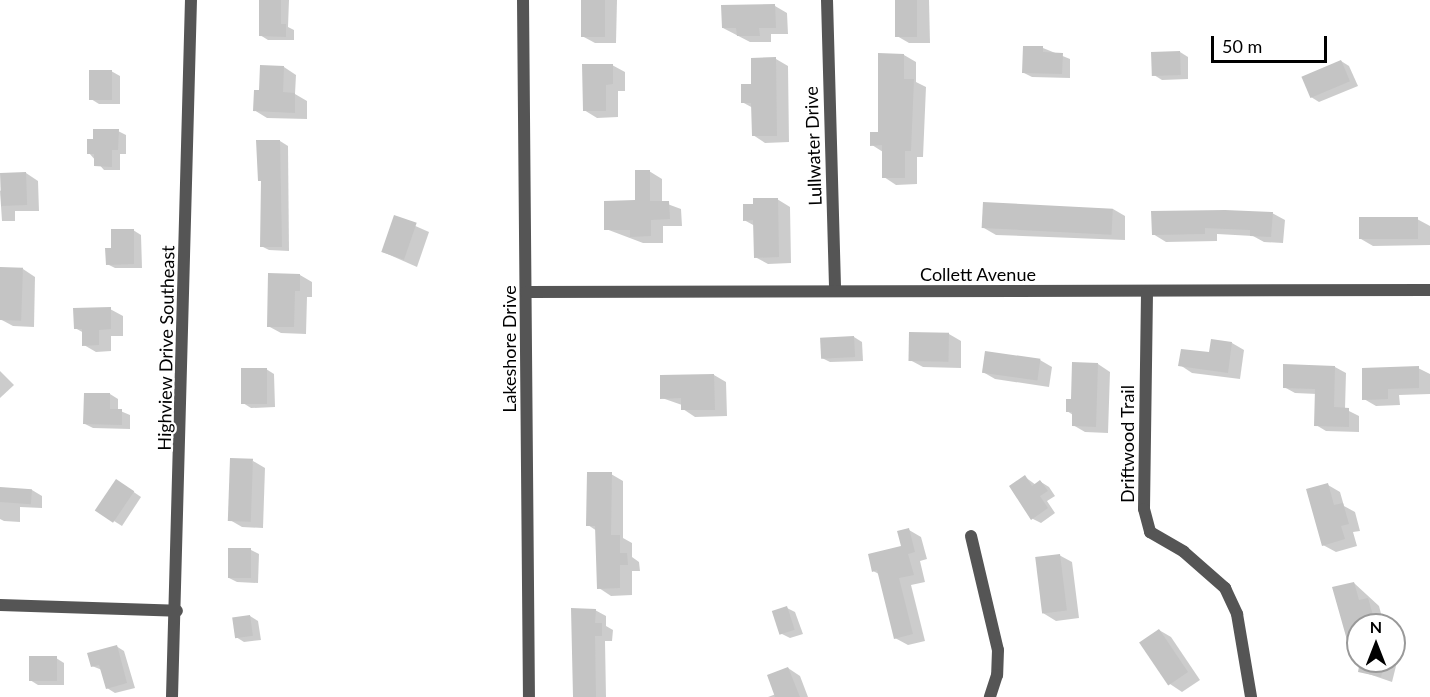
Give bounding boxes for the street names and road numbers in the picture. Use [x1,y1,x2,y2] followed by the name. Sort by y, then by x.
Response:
[800,86,826,206] street label: Lullwater Drive
[153,245,179,451] street label: Highview Drive Southeast
[920,263,1036,285] street label: Collett Avenue
[498,285,520,413] street label: Lakeshore Drive
[1116,385,1138,503] street label: Driftwood Trail

